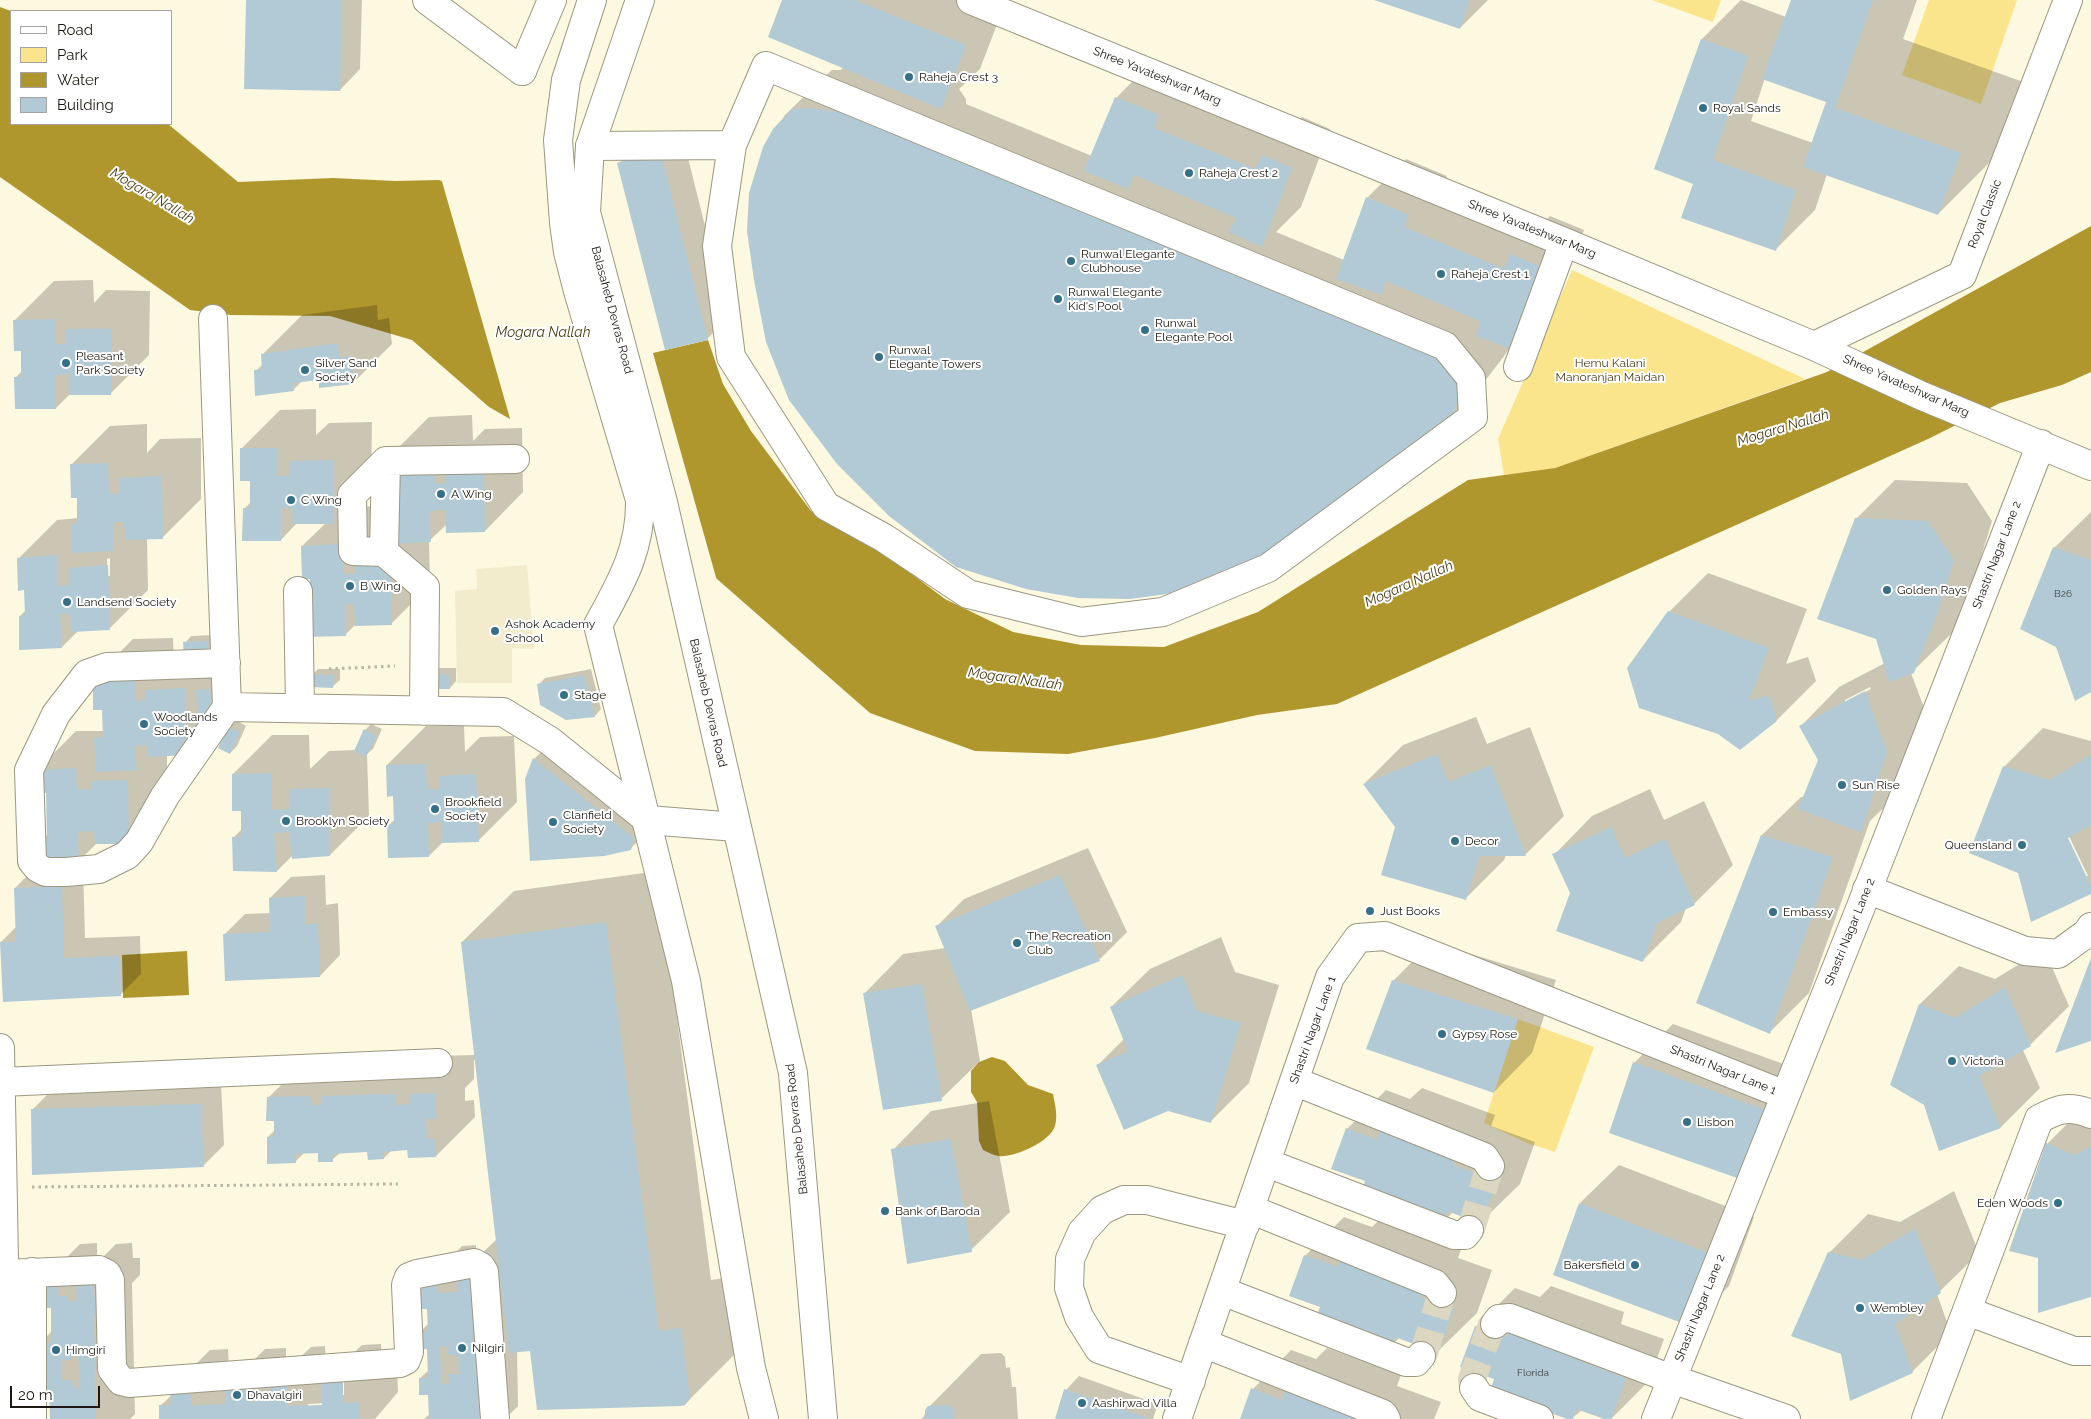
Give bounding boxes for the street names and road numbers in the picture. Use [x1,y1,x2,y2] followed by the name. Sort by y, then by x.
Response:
[1091,44,1223,108] street label: Shree Yavateshwar Marg
[1965,178,2005,250] street label: Royal Classic
[1466,197,1598,261] street label: Shree Yavateshwar Marg
[588,245,636,375] street label: Balasaheb Devras Road
[1841,352,1971,420] street label: Shree Yavateshwar Marg
[1970,499,2024,611] street label: Shastri Nagar Lane 2
[686,637,730,769] street label: Balasaheb Devras Road
[1822,876,1878,988] street label: Shastri Nagar Lane 2
[1287,974,1339,1086] street label: Shastri Nagar Lane 1
[1668,1042,1778,1098] street label: Shastri Nagar Lane 1
[783,1063,811,1195] street label: Balasaheb Devras Road
[1672,1252,1728,1364] street label: Shastri Nagar Lane 2

